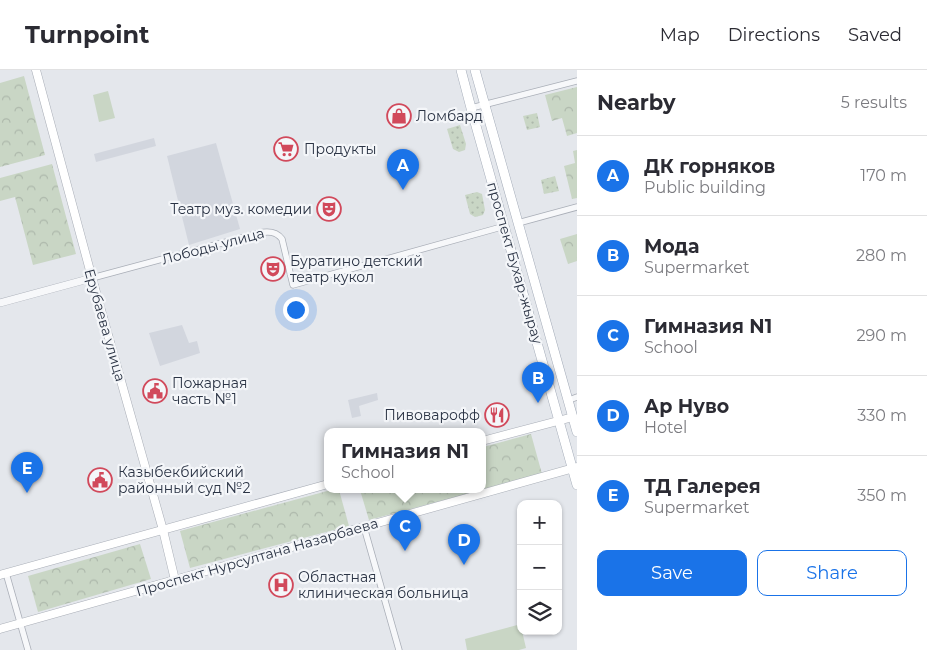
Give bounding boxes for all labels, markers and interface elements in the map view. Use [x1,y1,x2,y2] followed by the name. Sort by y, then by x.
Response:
[25,20,149,49] text: Turnpoint
[660,24,700,46] text: Map
[728,24,820,46] text: Directions
[848,24,902,46] text: Saved
[597,90,676,115] text: Nearby
[841,93,907,112] text: 5 results
[386,103,412,129] shop icon: Ломбард
[416,107,483,125] place label: Ломбард
[273,136,299,162] supermarket icon: Продукты
[304,140,377,158] place label: Продукты
[387,149,419,190] pin: A
[644,155,775,178] text: ДК горняков
[607,166,619,185] text: A
[860,166,907,185] text: 170 m
[644,178,766,197] text: Public building
[483,180,547,346] street label: проспект Бухар-жырау
[316,196,342,222] theatre icon: Театр муз. комедии
[170,200,312,218] place label: Театр муз. комедии
[160,224,266,268] street label: Лободы улица
[644,235,699,258] text: Мода
[607,246,619,265] text: B
[856,246,907,265] text: 280 m
[290,252,423,286] place label: Буратино детский театр кукол
[260,256,286,282] theatre icon: Буратино детский театр кукол
[644,258,750,277] text: Supermarket
[80,267,130,383] street label: Ерубаева улица
[283,297,309,323] your location
[644,315,772,338] text: Гимназия N1
[607,326,619,345] text: C
[856,326,907,345] text: 290 m
[644,338,698,357] text: School
[522,362,554,403] pin: B
[172,374,248,408] place label: Пожарная часть №1
[142,378,168,404] public building icon: Пожарная часть №1
[644,395,729,418] text: Ар Нуво
[484,402,510,428] restaurant icon: Пивоварофф
[384,406,480,424] place label: Пивоварофф
[606,406,620,425] text: D
[857,406,907,425] text: 330 m
[644,418,687,437] text: Hotel
[324,428,486,493] popup
[341,440,469,463] text: Гимназия N1
[11,452,43,493] pin: E
[118,463,251,497] place label: Казыбекбийский районный суд №2
[341,463,395,482] text: School
[87,467,113,493] public building icon: Казыбекбийский районный суд №2
[644,475,761,498] text: ТД Галерея
[608,486,618,505] text: E
[857,486,907,505] text: 350 m
[644,498,750,517] text: Supermarket
[517,500,562,635] map controls
[517,500,562,545] button: +
[389,510,421,551] pin: C
[134,514,380,600] street label: Проспект Нурсултана Назарбаева
[448,524,480,565] pin: D
[517,545,562,590] button: −
[597,550,747,596] button: Save
[757,550,907,596] button: Share
[298,568,469,602] place label: Областная клиническая больница
[268,572,294,598] hospital icon: Областная клиническая больница
[517,590,562,635] button: layers

